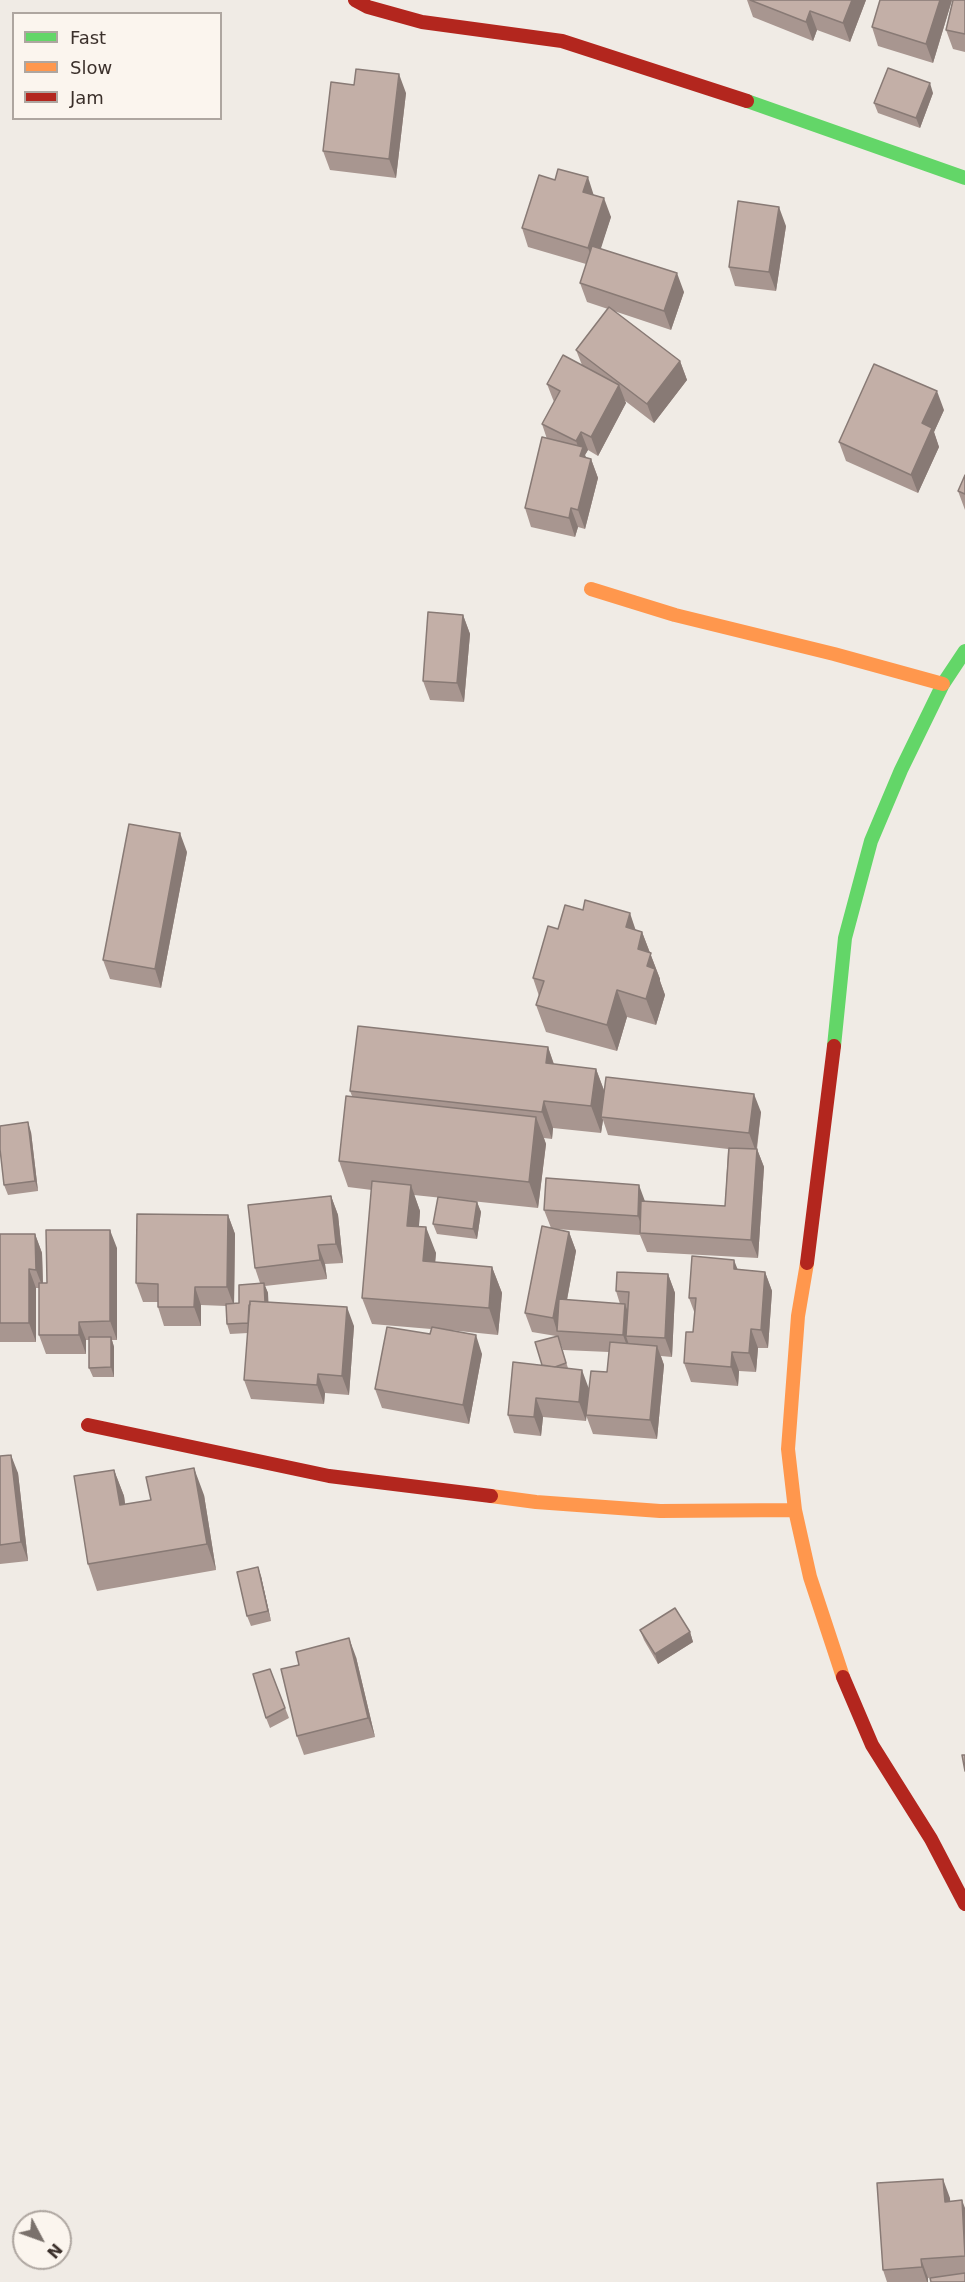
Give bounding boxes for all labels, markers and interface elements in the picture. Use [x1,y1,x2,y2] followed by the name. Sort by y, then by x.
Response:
[12,12,222,120] legend
[70,27,106,48] text: Fast
[70,57,112,78] text: Slow
[70,87,104,108] text: Jam
[12,2210,72,2270] north arrow
[43,2240,66,2262] text: N

